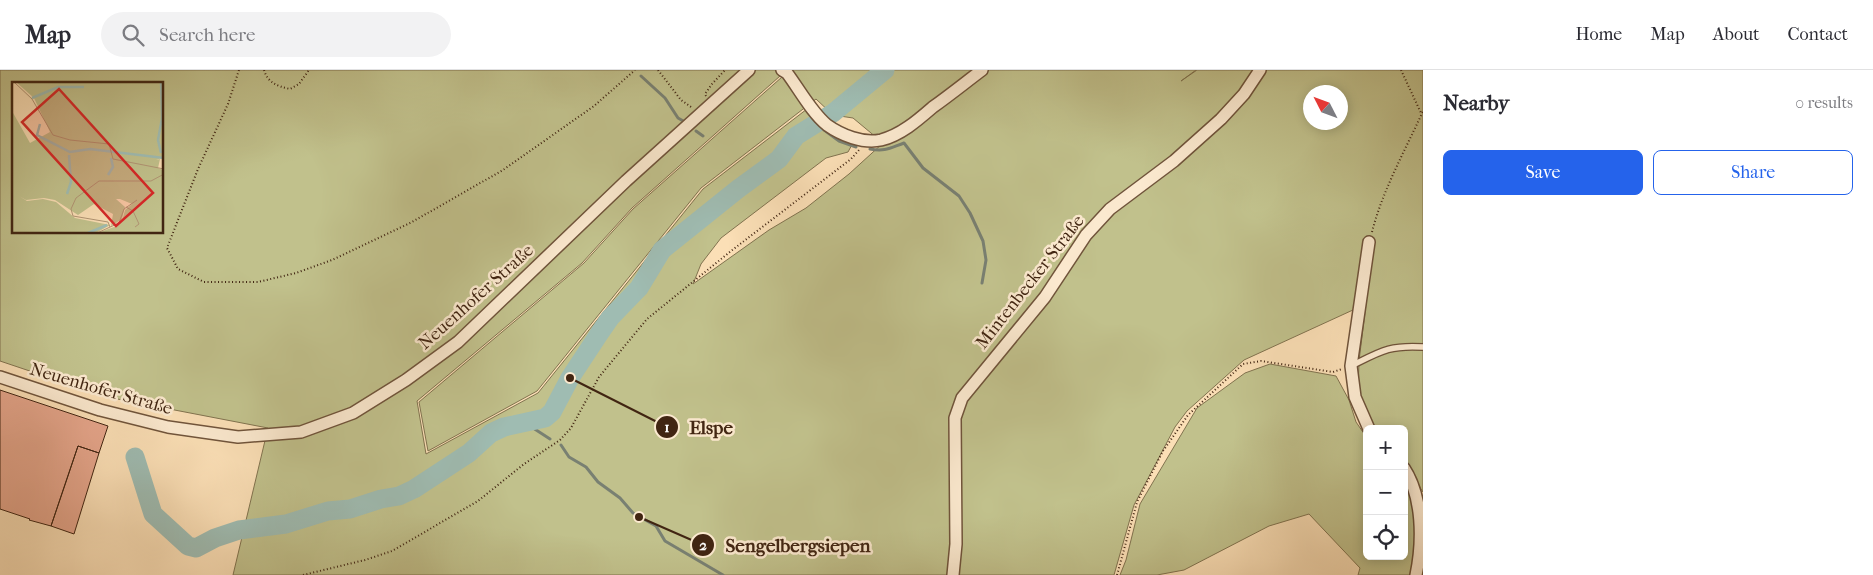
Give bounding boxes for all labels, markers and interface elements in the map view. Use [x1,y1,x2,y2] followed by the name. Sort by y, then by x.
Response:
[101,12,451,57] search box
[25,21,71,49] text: Map
[119,21,147,49] icon: search
[159,24,255,46] text: Search here
[1575,24,1622,45] text: Home
[1650,24,1685,45] text: Map
[1713,24,1759,45] text: About
[1787,24,1848,45] text: Contact
[12,82,164,234] inset map
[1303,85,1348,130] north arrow
[1443,91,1509,115] text: Nearby
[1795,93,1853,112] text: 0 results
[1443,150,1643,195] button: Save
[1653,150,1853,195] button: Share
[971,211,1089,353] street label: Mintenbecker Straße
[414,240,538,354] street label: Neuenhofer Straße
[27,359,175,419] street label: Neuenhofer Straße
[654,410,743,444] callout: Elspe
[689,417,733,439] text: Elspe
[664,418,670,436] text: 1
[1363,425,1408,560] map controls
[1363,425,1408,470] button: +
[1363,470,1408,515] button: −
[1363,515,1408,560] button: locate
[690,528,880,562] callout: Sengelbergsiepen
[726,535,871,557] text: Sengelbergsiepen
[699,536,707,554] text: 2

